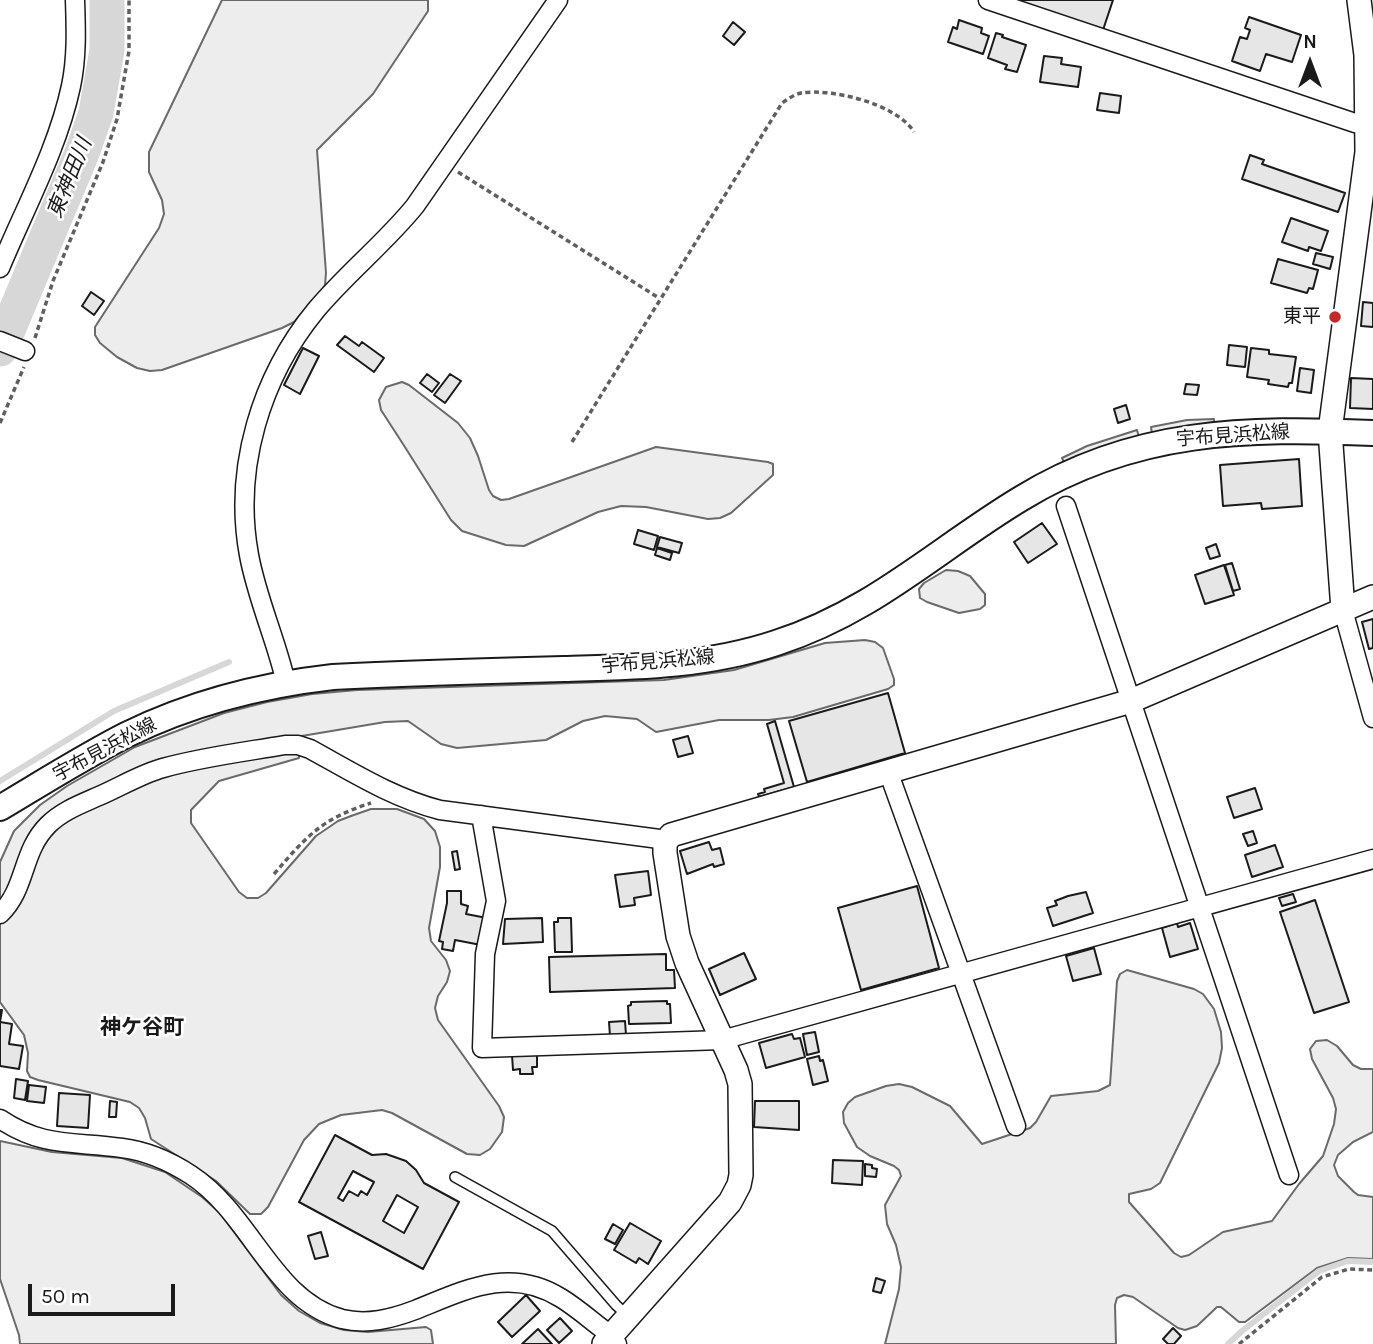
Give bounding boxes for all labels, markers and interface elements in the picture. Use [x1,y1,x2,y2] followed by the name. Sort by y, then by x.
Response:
[1275,28,1345,98] north arrow
[1303,31,1317,53] text: N
[43,134,97,222] water label: 東神田川
[1283,306,1321,328] place label: 東平
[1327,309,1343,325] marker: 東平
[1175,421,1291,451] street label: 宇布見浜松線
[600,646,716,678] street label: 宇布見浜松線
[49,713,161,787] street label: 宇布見浜松線
[100,1015,184,1041] district label: 神ケ谷町
[32,1270,178,1314] scale bar
[41,1284,90,1308] text: 50 m

